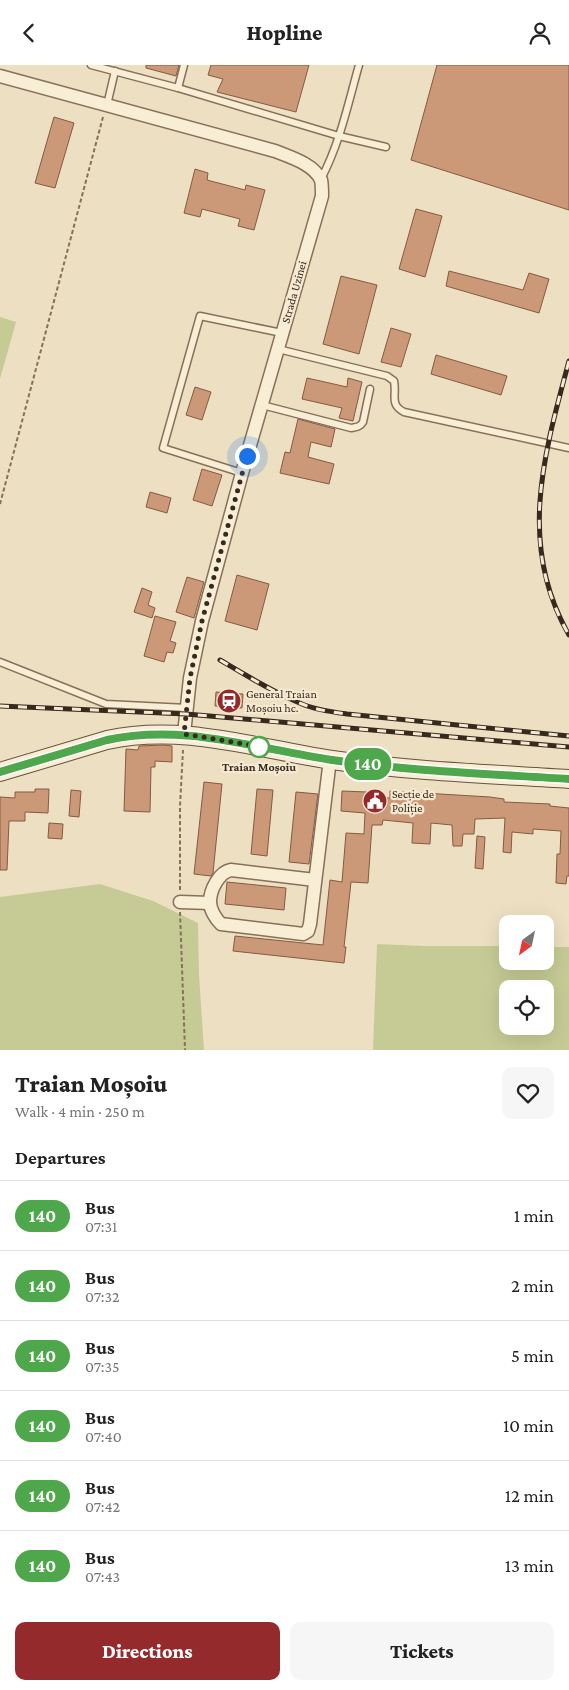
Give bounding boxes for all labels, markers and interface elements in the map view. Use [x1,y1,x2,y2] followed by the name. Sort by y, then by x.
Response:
[15,19,43,47] icon: back
[526,19,554,47] icon: person
[246,20,323,45] text: Hopline
[278,259,310,325] street label: Strada Uzinei
[235,444,260,469] your location
[246,687,317,716] place label: General Traian Moșoiu hc.
[216,688,242,714] station icon: General Traian Moșoiu hc.
[248,736,270,758] marker: Traian Moșoiu
[339,748,397,780] line badge: 140
[354,754,382,774] text: 140
[222,760,296,774] place label: Traian Moșoiu
[392,787,434,816] place label: Secție de Poliție
[362,788,388,814] public building icon: Secție de Poliție
[499,915,554,970] north arrow
[499,915,554,1035] map controls
[499,980,554,1035] button: locate
[502,1067,554,1119] button: heart
[15,1070,167,1097] text: Traian Moșoiu
[15,1103,145,1120] text: Walk · 4 min · 250 m
[15,1147,106,1168] text: Departures
[85,1197,115,1218] text: Bus
[514,1205,554,1226] text: 1 min
[29,1206,56,1226] text: 140
[85,1218,117,1235] text: 07:31
[85,1267,115,1288] text: Bus
[511,1275,554,1296] text: 2 min
[29,1276,56,1296] text: 140
[85,1288,120,1305] text: 07:32
[85,1337,115,1358] text: Bus
[511,1345,554,1366] text: 5 min
[29,1346,56,1366] text: 140
[85,1358,120,1375] text: 07:35
[85,1407,115,1428] text: Bus
[503,1415,554,1436] text: 10 min
[29,1416,56,1436] text: 140
[85,1428,122,1445] text: 07:40
[85,1477,115,1498] text: Bus
[505,1485,554,1506] text: 12 min
[29,1486,56,1506] text: 140
[85,1498,120,1515] text: 07:42
[85,1547,115,1568] text: Bus
[505,1555,554,1576] text: 13 min
[29,1556,56,1576] text: 140
[85,1568,120,1585] text: 07:43
[15,1622,280,1680] button: Directions
[290,1622,554,1680] button: Tickets

